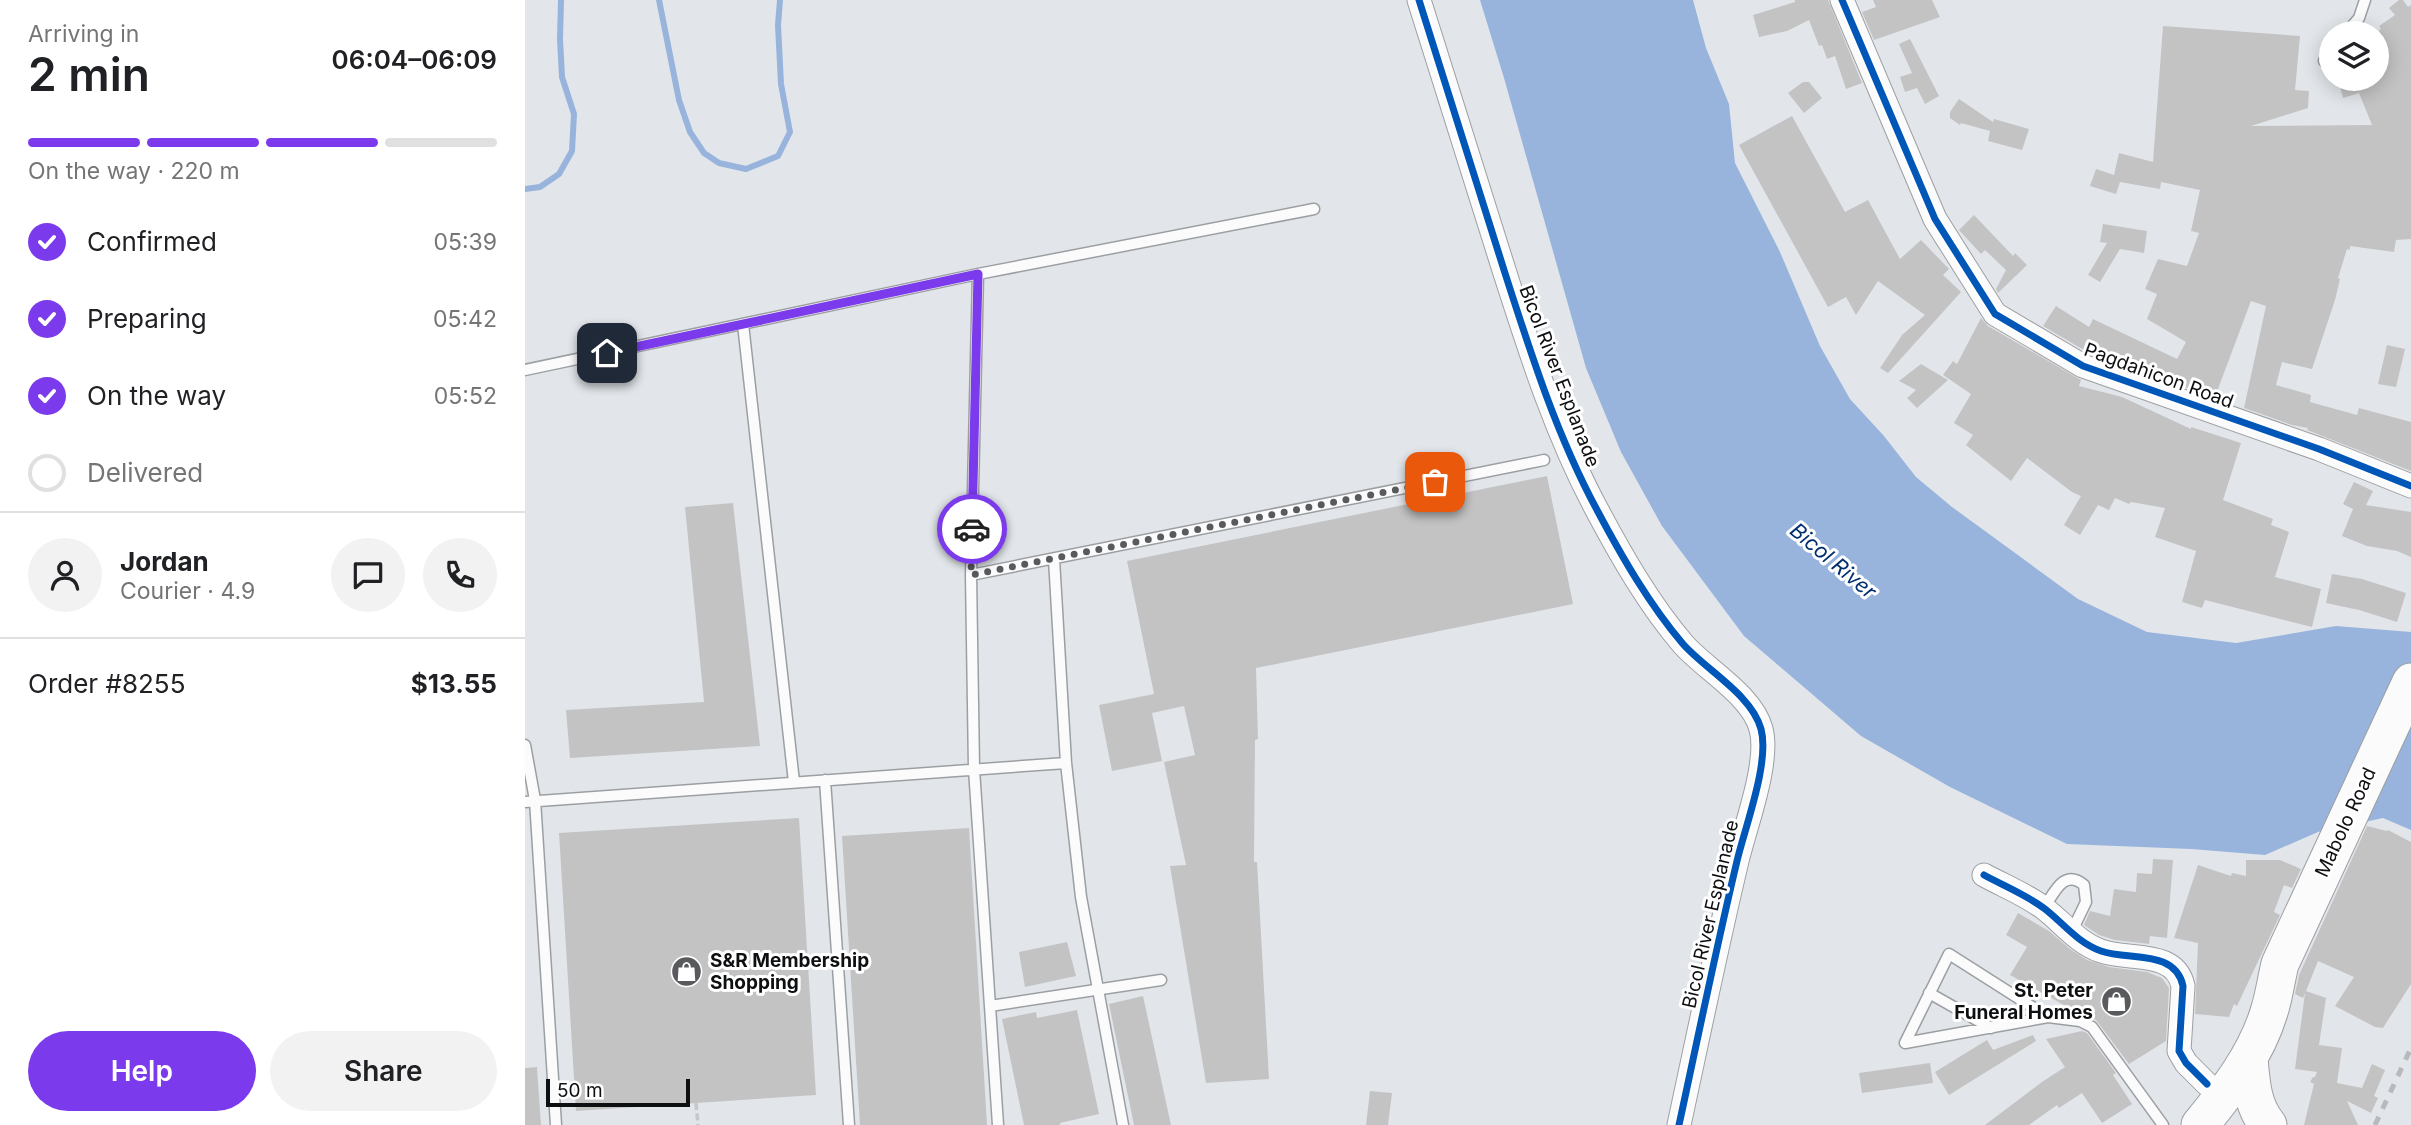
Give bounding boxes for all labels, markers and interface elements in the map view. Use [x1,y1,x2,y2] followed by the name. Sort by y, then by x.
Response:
[28,20,139,48] text: Arriving in
[2319,21,2389,91] map controls
[2319,21,2389,91] button: layers
[332,44,497,75] text: 06:04–06:09
[28,46,150,102] text: 2 min
[28,157,240,185] text: On the way · 220 m
[28,223,66,261] icon: check
[87,226,217,257] text: Confirmed
[433,228,497,256] text: 05:39
[1514,282,1605,470] street label: Bicol River Esplanade
[28,300,66,338] icon: check
[87,303,207,334] text: Preparing
[433,305,497,333] text: 05:42
[577,323,637,383] pin
[588,334,626,372] icon: home
[2081,338,2237,413] street label: Pagdahicon Road
[28,377,66,415] icon: check
[87,380,226,411] text: On the way
[434,382,497,410] text: 05:52
[1405,452,1465,512] pin
[87,457,203,488] text: Delivered
[1416,463,1454,501] icon: bag
[937,494,1007,564] courier
[953,510,991,548] icon: car
[1785,517,1882,604] water label: Bicol River
[28,538,102,612] button: person
[331,538,405,612] button: chat
[423,538,497,612] button: phone
[120,546,209,577] text: Jordan
[120,577,255,605] text: Courier · 4.9
[28,668,185,699] text: Order #8255
[411,668,497,699] text: $13.55
[2310,764,2381,881] street label: Mabolo Road
[1678,818,1743,1011] street label: Bicol River Esplanade
[710,949,869,994] place label: S&R Membership Shopping
[670,954,704,988] shop icon: S&R Membership Shopping
[1954,979,2093,1024] place label: St. Peter Funeral Homes
[2099,984,2133,1018] shop icon: St. Peter Funeral Homes
[28,1031,256,1111] button: Help
[270,1031,497,1111] button: Share
[546,1076,689,1108] scale bar
[557,1079,603,1102] text: 50 m

